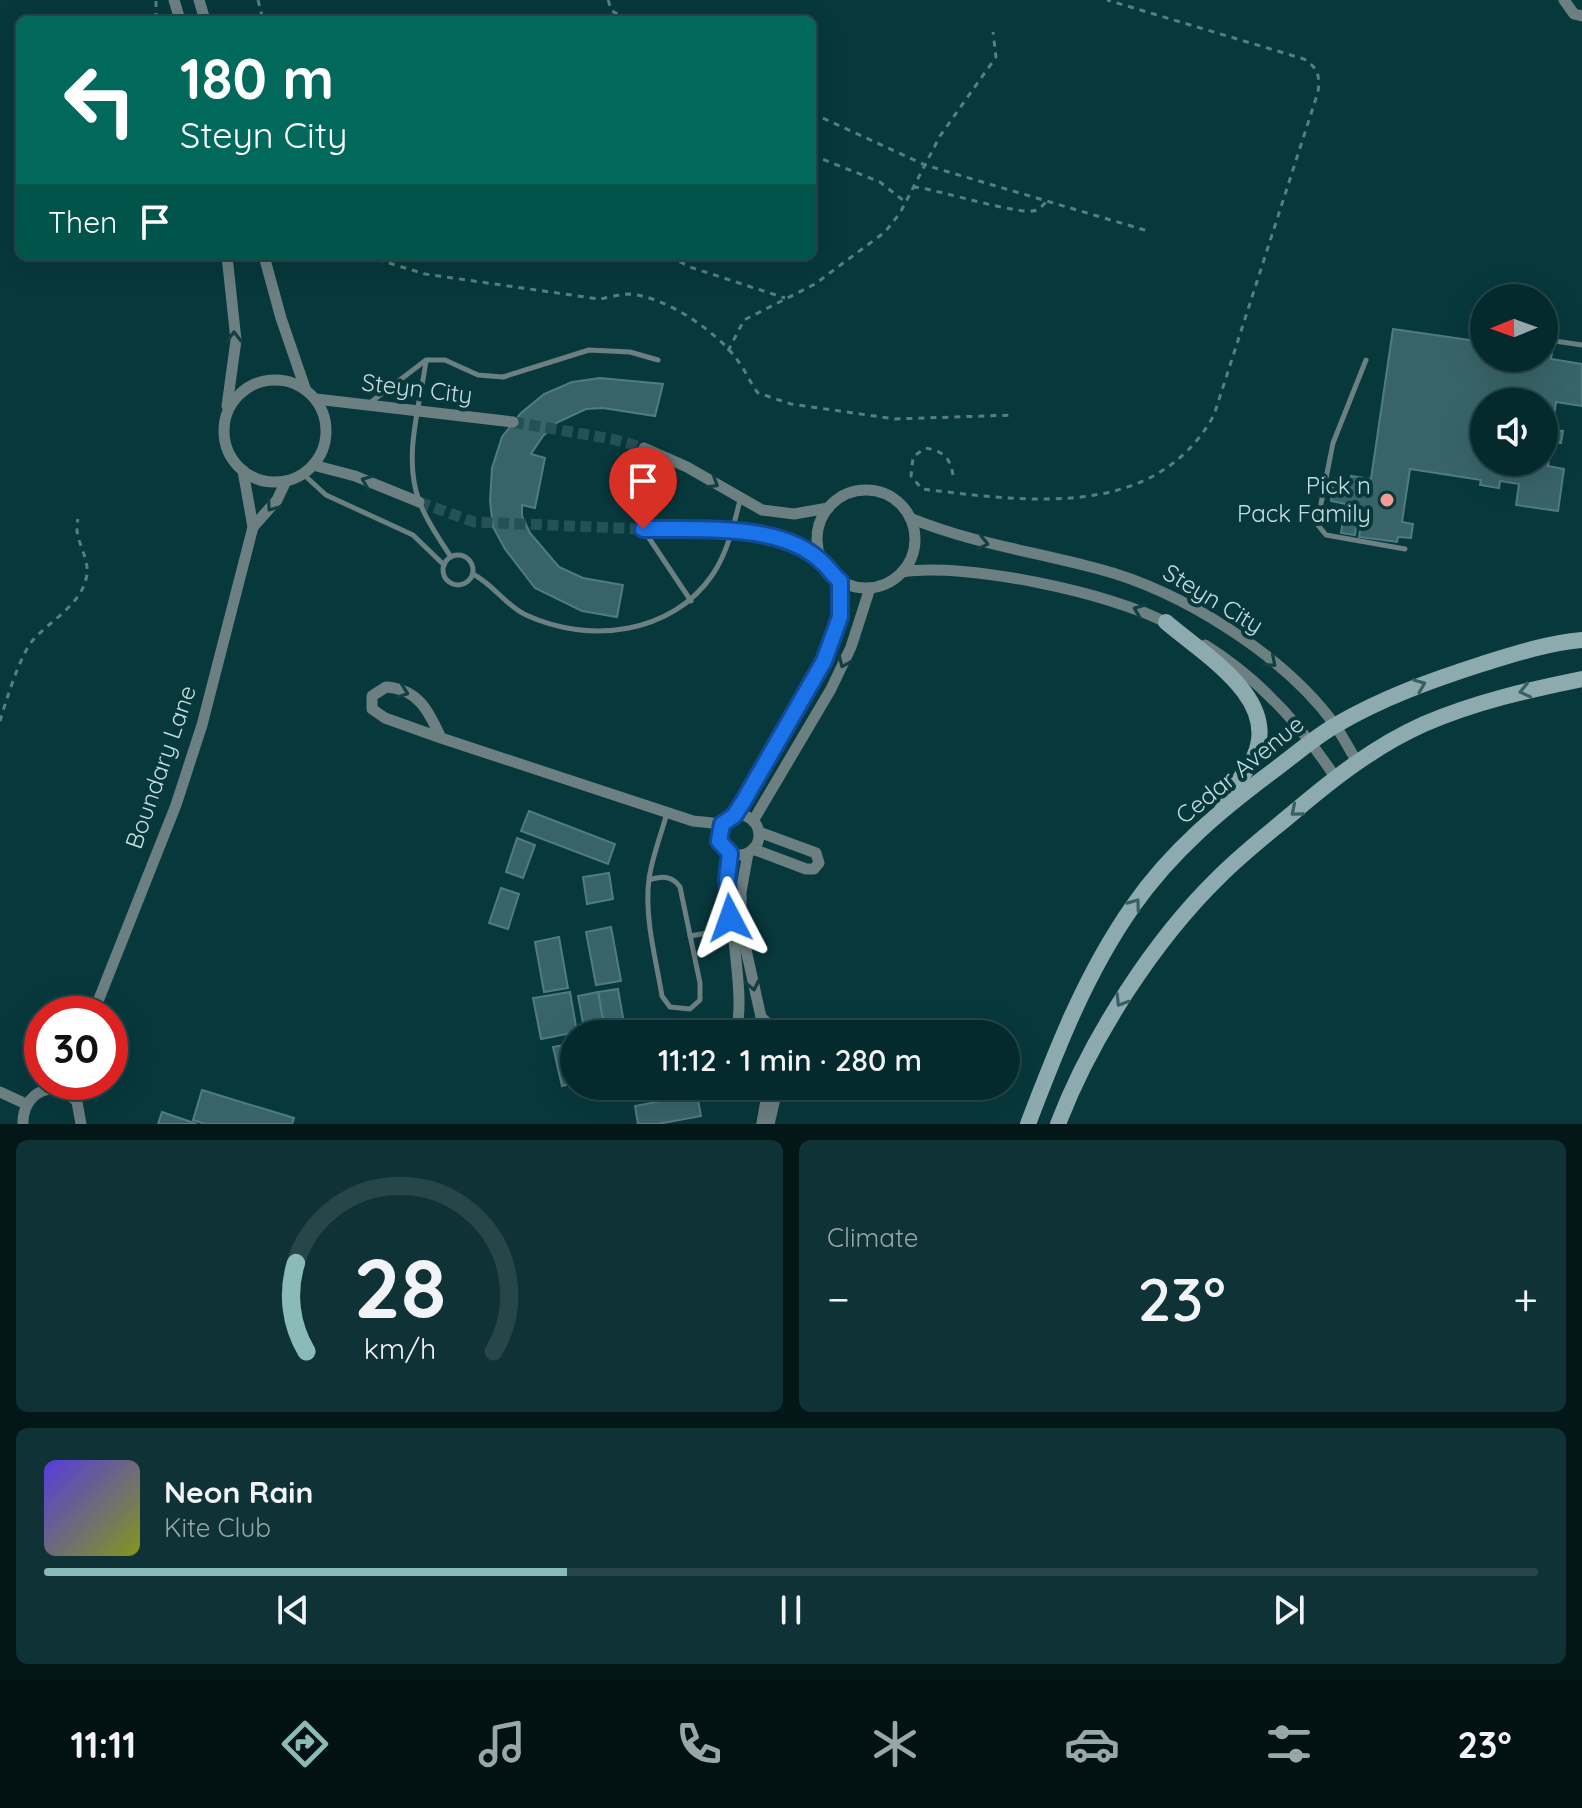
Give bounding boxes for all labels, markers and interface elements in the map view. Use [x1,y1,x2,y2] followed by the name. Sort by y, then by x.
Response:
[180,43,334,113] text: 180 m
[48,48,152,152] icon: left
[180,112,347,157] text: Steyn City
[133,200,177,244] icon: arrive
[48,203,117,241] text: Then
[1470,284,1558,372] north arrow
[1470,284,1558,476] map controls
[226,330,243,343] one-way arrow
[360,366,474,410] street label: Steyn City
[1470,388,1558,476] button: sound
[609,447,677,529] pin
[621,459,665,503] icon: arrive
[1237,470,1371,528] place label: Pick n Pack Family
[361,474,375,490] one-way arrow
[704,474,719,489] one-way arrow
[1378,491,1396,509] marker: Pick n Pack Family
[267,497,282,512] one-way arrow
[976,534,990,551] one-way arrow
[1158,557,1269,640] street label: Steyn City
[1133,603,1147,619] one-way arrow
[1262,652,1277,667] one-way arrow
[838,653,854,668] one-way arrow
[1412,679,1426,695] one-way arrow
[118,681,202,852] street label: Boundary Lane
[1519,681,1532,698] one-way arrow
[395,682,409,698] one-way arrow
[1169,708,1310,830] street label: Cedar Avenue
[1290,801,1305,816] one-way arrow
[688,876,772,960] position arrow
[1126,898,1140,913] one-way arrow
[744,978,761,991] one-way arrow
[1115,993,1130,1007] one-way arrow
[24,996,128,1100] speed limit sign: 30
[658,1041,922,1079] text: 11:12 · 1 min · 280 m
[827,1221,918,1254] text: Climate
[353,1235,446,1339] text: 28
[1137,1261,1226,1336] text: 23°
[827,1271,850,1326] text: −
[1513,1271,1538,1326] text: +
[363,1330,436,1366] text: km/h
[164,1473,313,1511] text: Neon Rain
[164,1511,271,1544] text: Kite Club
[271,1588,315,1632] icon: previous
[769,1588,813,1632] icon: pause
[1267,1588,1311,1632] icon: next
[277,1716,333,1772] icon: directions
[474,1716,530,1772] icon: music
[671,1716,727,1772] icon: phone
[867,1716,923,1772] icon: climate
[1064,1716,1120,1772] icon: car
[1261,1716,1317,1772] icon: filters
[70,1722,136,1767] text: 11:11
[1458,1722,1512,1767] text: 23°

